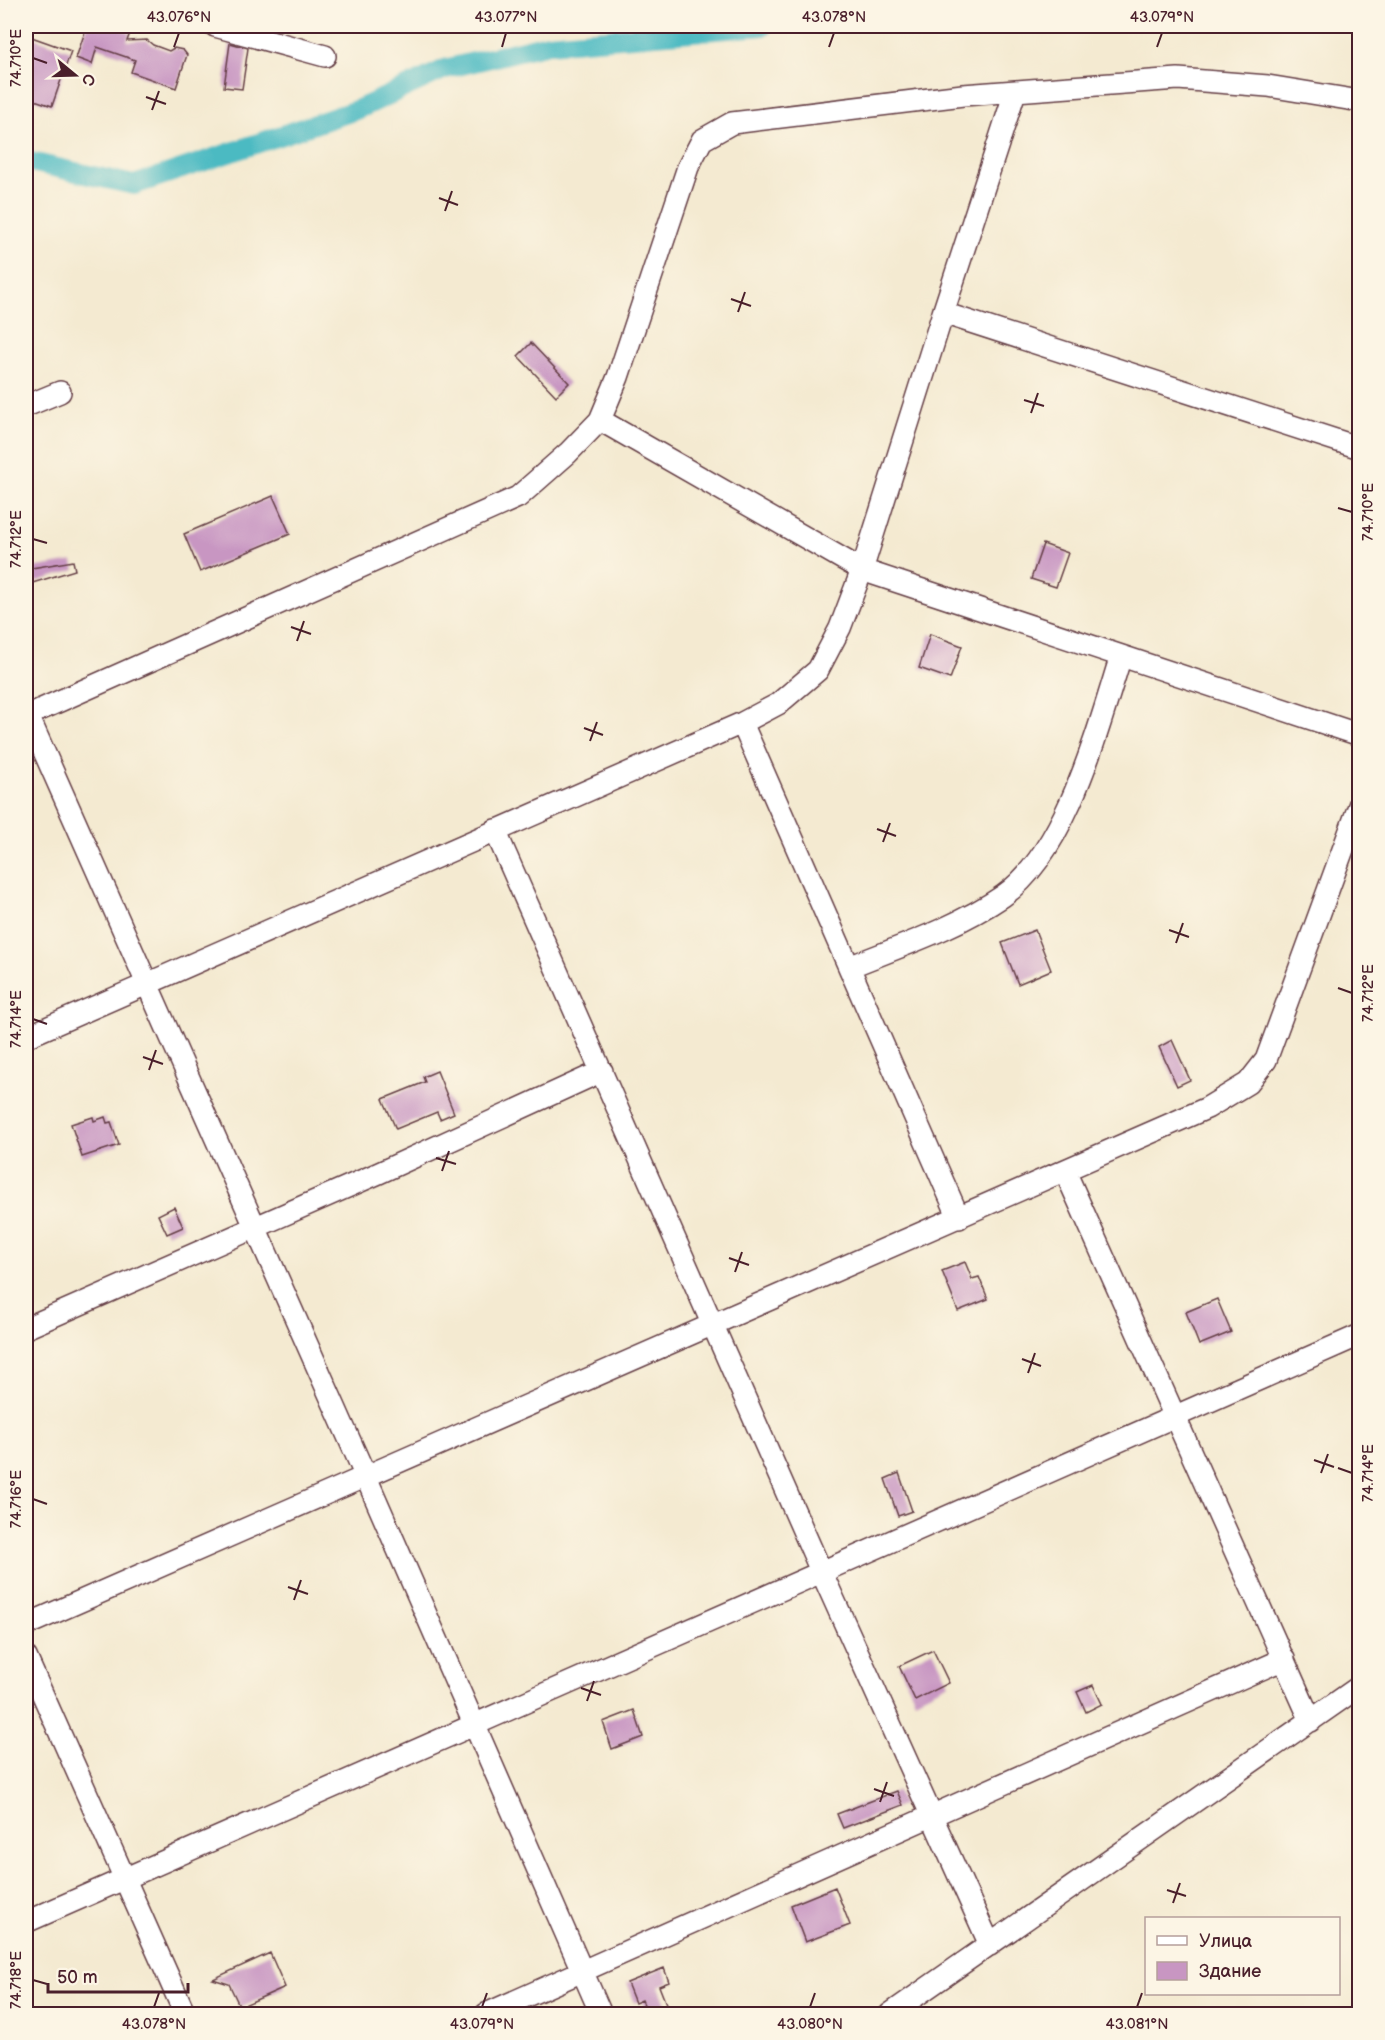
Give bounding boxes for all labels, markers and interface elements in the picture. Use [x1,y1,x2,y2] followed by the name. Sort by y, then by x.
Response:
[147,8,211,27] text: 43.076°N
[474,8,538,27] text: 43.077°N
[802,8,866,27] text: 43.078°N
[1130,8,1194,27] text: 43.079°N
[7,29,26,87] text: 74.710°E
[45,45,105,105] north arrow
[77,71,99,88] text: С
[1359,483,1378,541] text: 74.710°E
[7,510,26,568] text: 74.712°E
[1359,964,1378,1022] text: 74.712°E
[7,990,26,1048] text: 74.714°E
[1359,1444,1378,1502] text: 74.714°E
[7,1470,26,1528] text: 74.716°E
[1145,1917,1340,1995] legend
[1199,1931,1253,1952] text: Улица
[7,1951,26,2009] text: 74.718°E
[48,1956,188,1994] scale bar
[1199,1961,1261,1982] text: Здание
[57,1967,98,1988] text: 50 m
[122,2015,186,2034] text: 43.078°N
[450,2015,514,2034] text: 43.079°N
[777,2015,843,2034] text: 43.080°N
[1106,2015,1168,2034] text: 43.081°N

